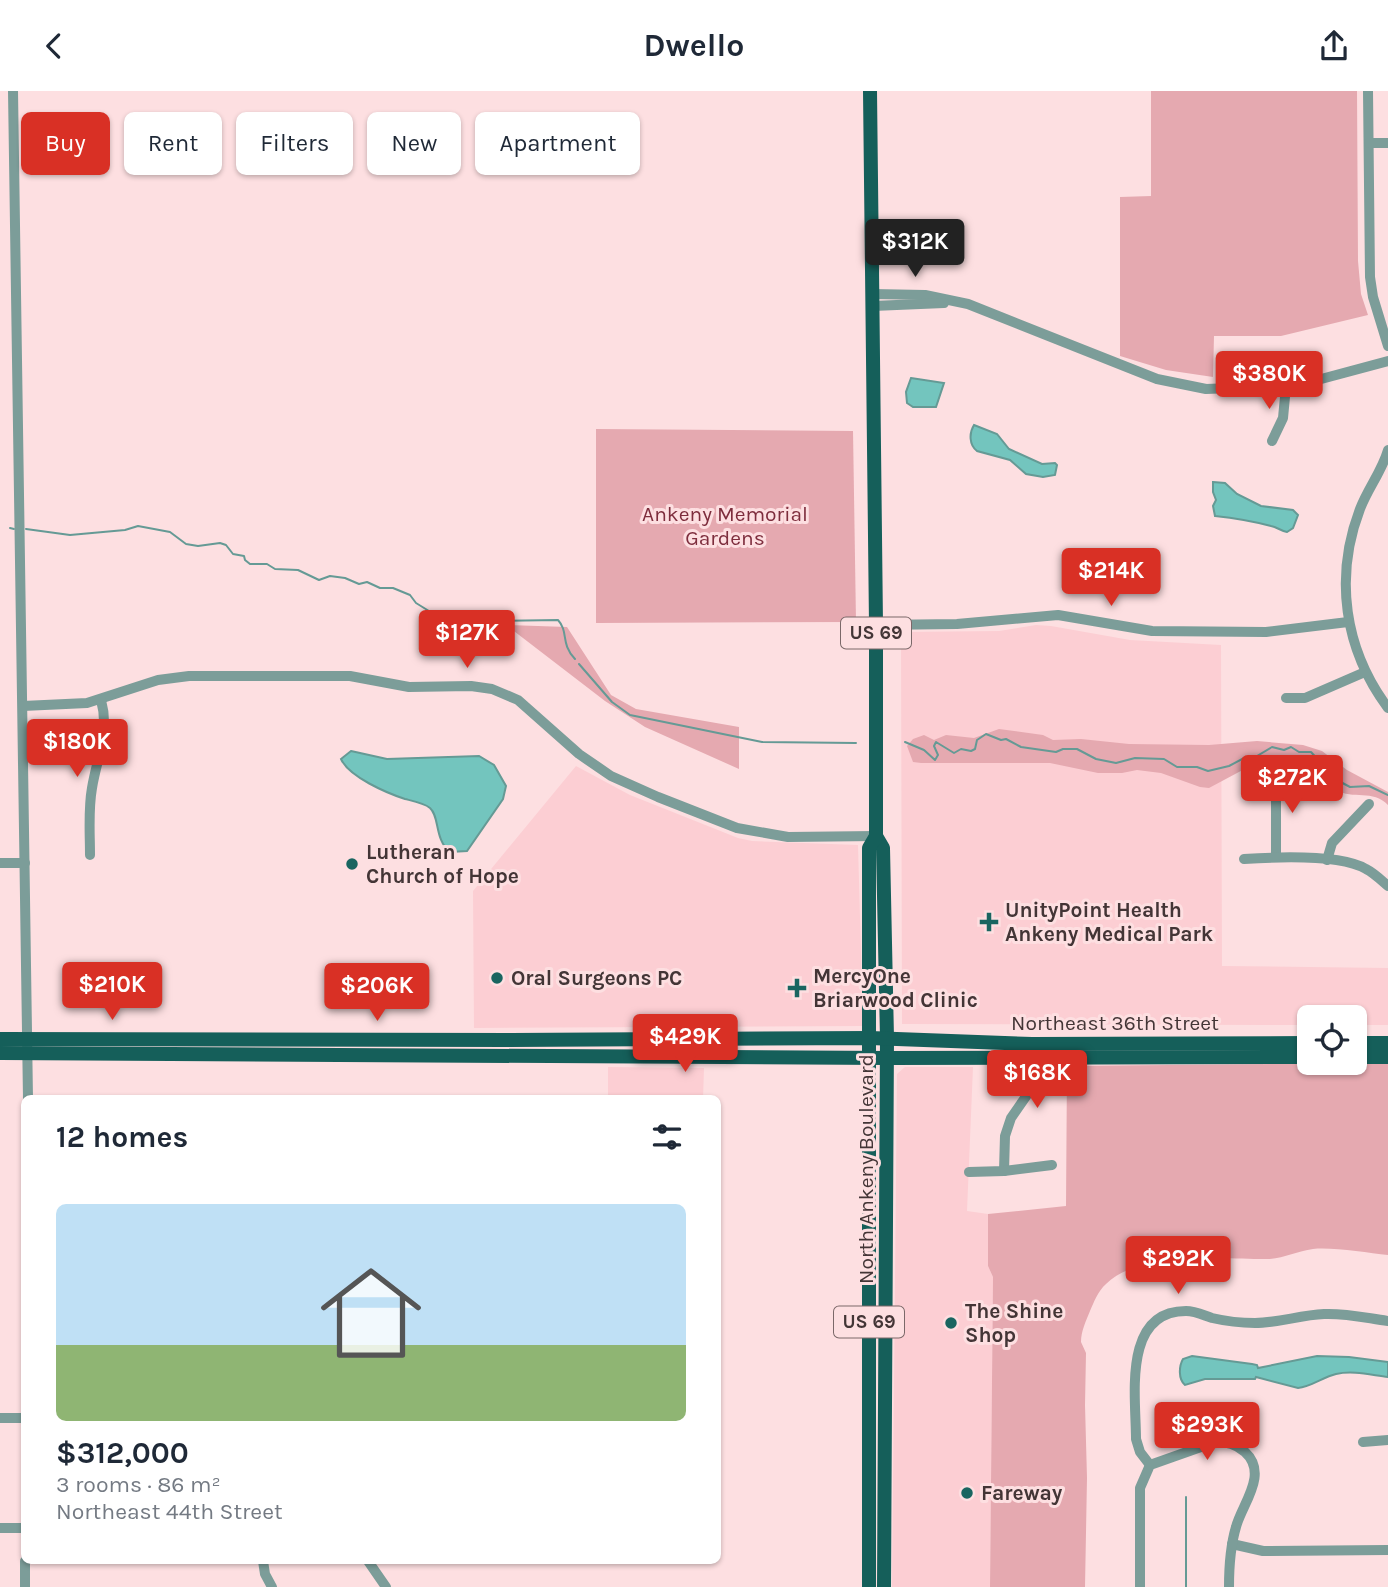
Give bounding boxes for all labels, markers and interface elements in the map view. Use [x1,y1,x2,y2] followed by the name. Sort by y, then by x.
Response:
[35,27,73,65] icon: back
[644,27,744,64] text: Dwello
[1315,27,1353,65] icon: share
[21,112,110,175] chip: Buy
[124,112,222,175] chip: Rent
[236,112,353,175] chip: Filters
[367,112,461,175] chip: New
[475,112,640,175] chip: Apartment
[866,219,964,279] pin: $312K
[881,228,949,255] text: $312K
[1220,351,1318,411] pin: $380K
[1232,360,1306,387] text: $380K
[642,502,808,550] park label: Ankeny Memorial Gardens
[1062,549,1160,608] pin: $214K
[1078,557,1144,584] text: $214K
[418,611,516,670] pin: $127K
[841,617,911,649] road number: US 69
[435,619,499,646] text: $127K
[28,719,126,779] pin: $180K
[43,728,111,755] text: $180K
[1243,755,1341,815] pin: $272K
[1257,764,1327,791] text: $272K
[366,840,519,888] place label: Lutheran Church of Hope
[344,856,360,872] marker: Lutheran Church of Hope
[1005,898,1214,946] place label: UnityPoint Health Ankeny Medical Park
[979,912,999,932] marker: UnityPoint Health Ankeny Medical Park
[63,963,161,1022] pin: $210K
[328,963,426,1023] pin: $206K
[813,964,978,1012] place label: MercyOne Briarwood Clinic
[511,966,682,990] place label: Oral Surgeons PC
[489,970,505,986] marker: Oral Surgeons PC
[78,971,146,998] text: $210K
[340,972,414,999] text: $206K
[787,978,807,998] marker: MercyOne Briarwood Clinic
[1297,1005,1367,1075] map controls
[1297,1005,1367,1075] button: locate
[1011,1011,1219,1035] street label: Northeast 36th Street
[636,1014,734,1074] pin: $429K
[649,1023,721,1050] text: $429K
[988,1051,1086,1110] pin: $168K
[854,1054,878,1284] street label: North Ankeny Boulevard
[1003,1059,1071,1086] text: $168K
[648,1118,686,1156] icon: filters
[56,1119,188,1155] text: 12 homes
[1129,1237,1227,1296] pin: $292K
[1142,1245,1214,1272] text: $292K
[308,1250,434,1376] icon: home
[965,1299,1063,1347] place label: The Shine Shop
[834,1307,904,1337] road number: US 69
[943,1315,959,1331] marker: The Shine Shop
[1158,1403,1256,1462] pin: $293K
[1170,1411,1244,1438] text: $293K
[56,1435,189,1471] text: $312,000
[56,1471,221,1498] text: 3 rooms · 86 m²
[981,1481,1063,1505] place label: Fareway
[959,1485,975,1501] marker: Fareway
[56,1498,283,1525] text: Northeast 44th Street

